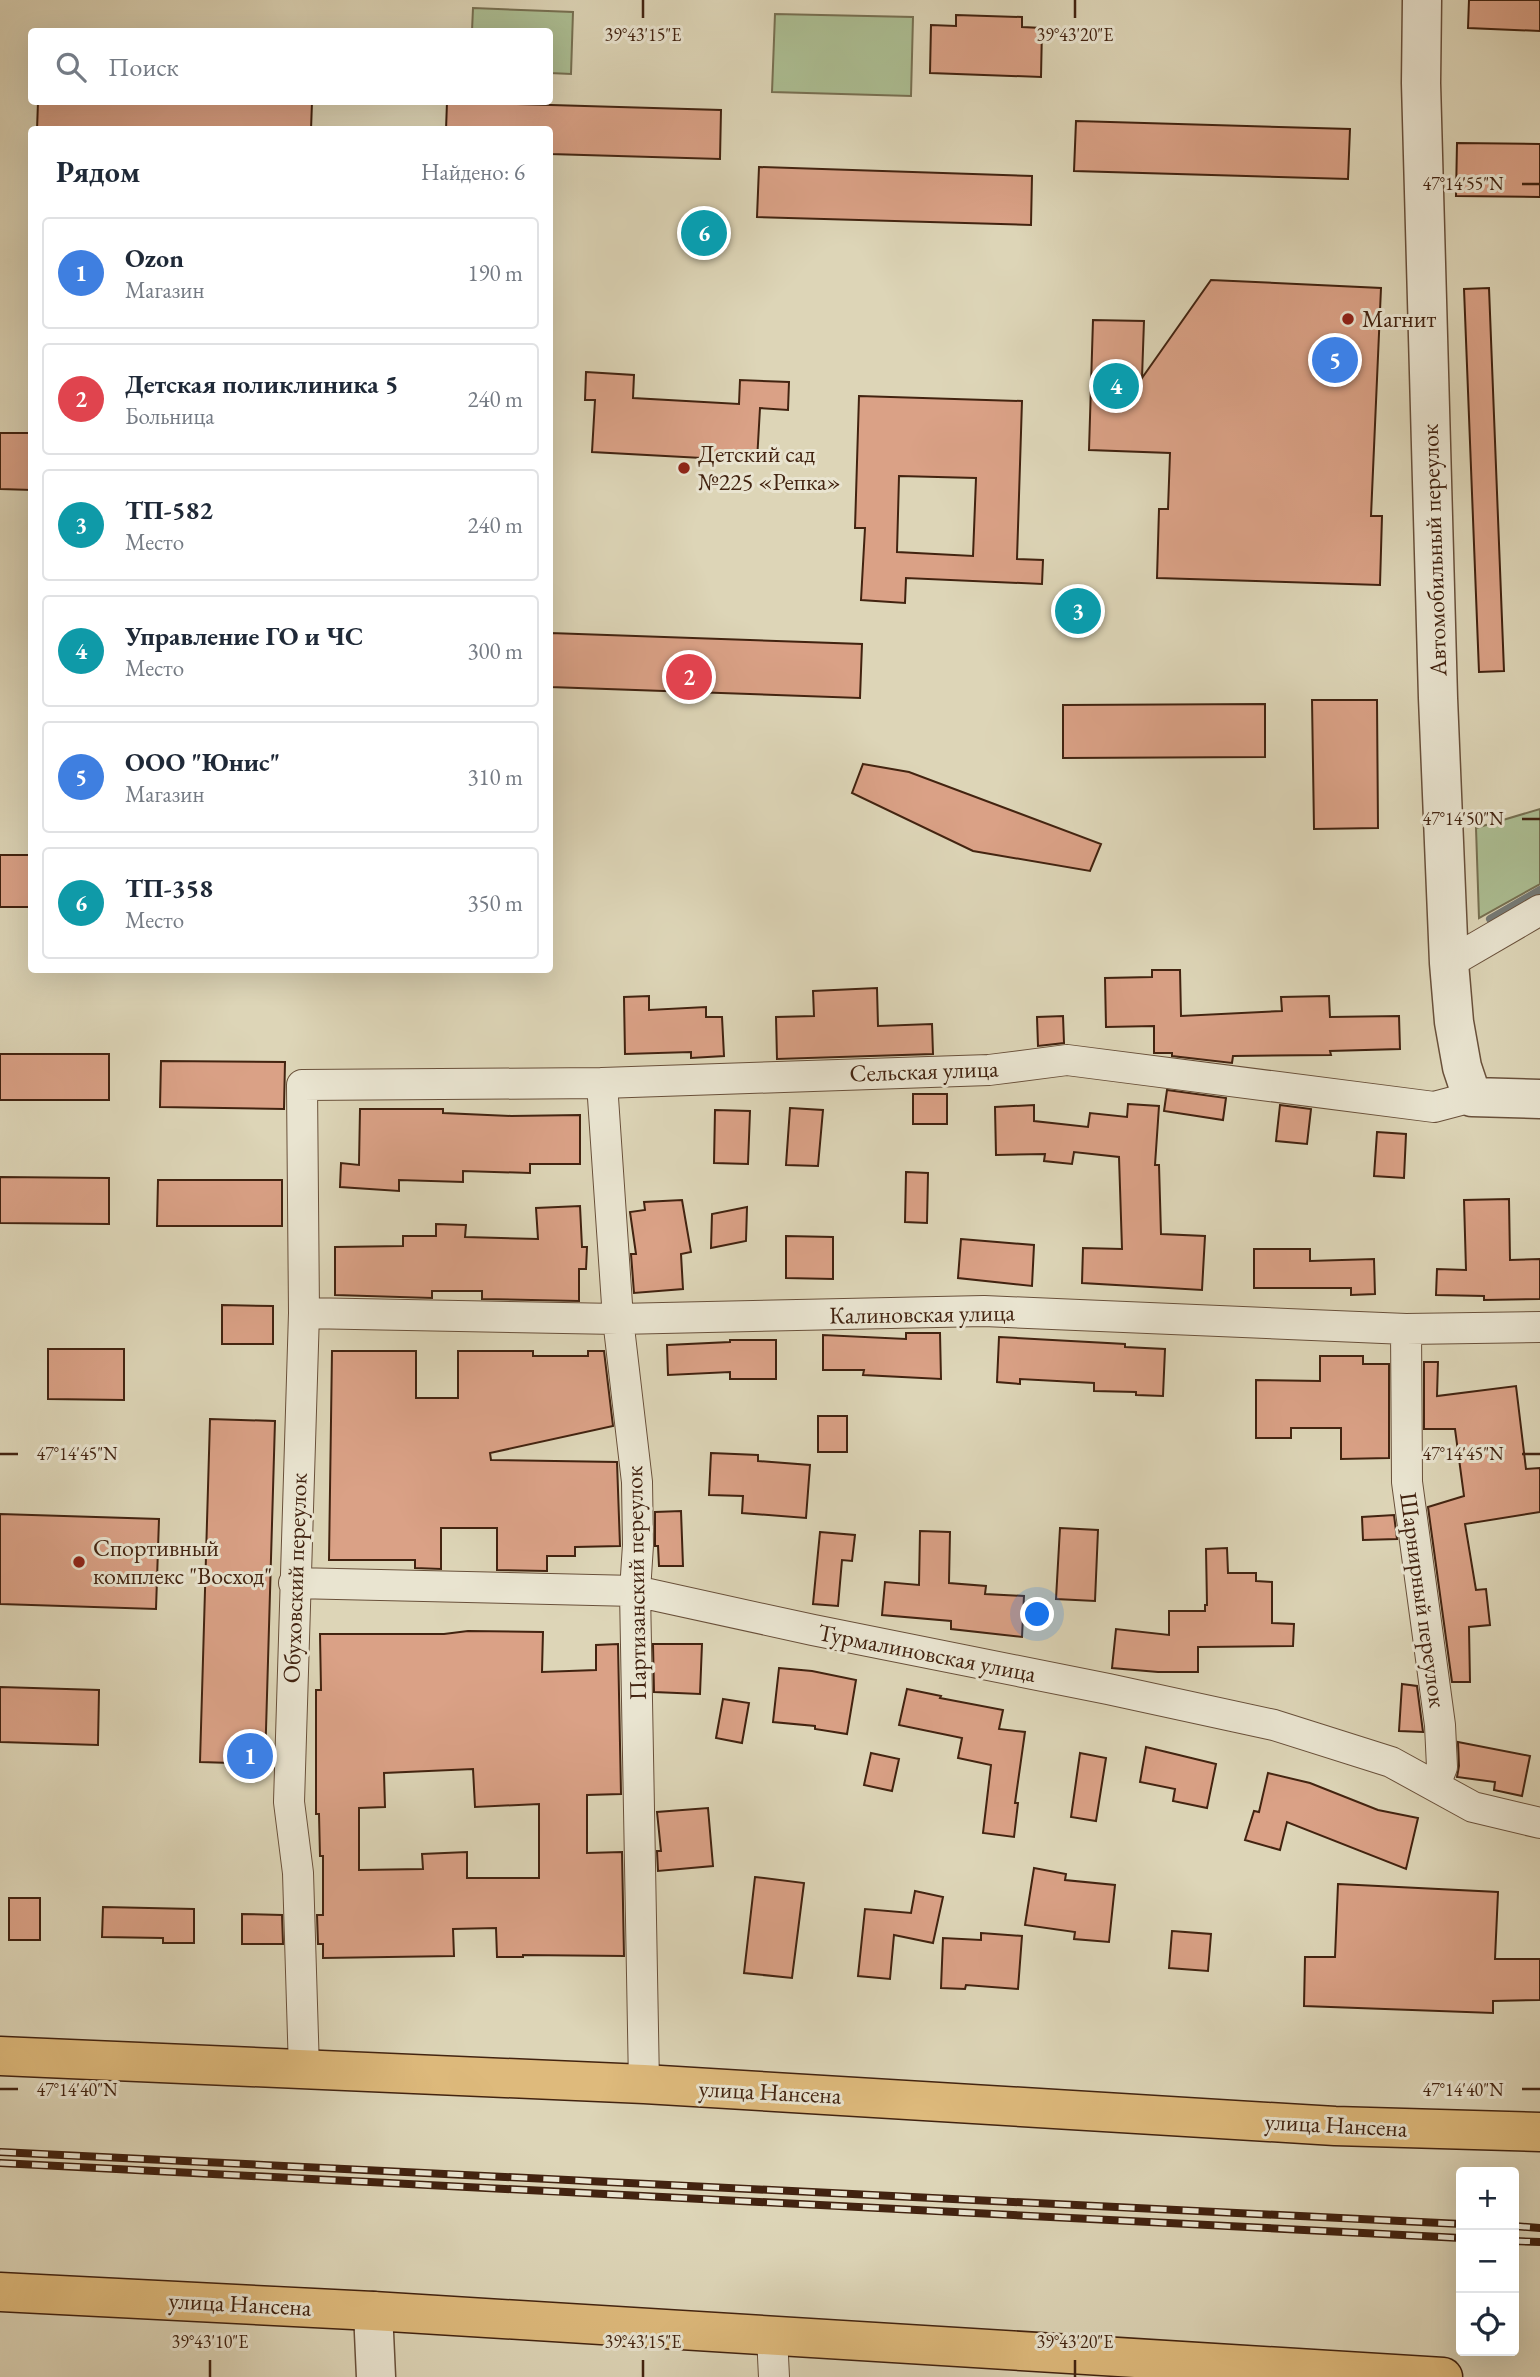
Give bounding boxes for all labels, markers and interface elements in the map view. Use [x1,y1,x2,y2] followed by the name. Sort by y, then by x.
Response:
[605,23,681,46] text: 39°43'15"E
[1037,23,1113,46] text: 39°43'20"E
[28,28,553,105] search box
[52,48,90,86] icon: search
[108,50,179,84] text: Поиск
[56,152,140,191] text: Рядом
[421,157,525,187] text: Найдено: 6
[1423,172,1504,195] text: 47°14'55"N
[681,207,727,259] pin: 6
[125,241,184,275] text: Ozon
[75,258,87,288] text: 1
[467,258,523,288] text: 190 m
[125,275,204,305] text: Магазин
[1362,303,1436,334] place label: Магнит
[1340,311,1356,327] marker: Магнит
[1312,334,1358,386] pin: 5
[1093,360,1139,412] pin: 4
[125,367,399,401] text: Детская поликлиника 5
[75,384,87,414] text: 2
[467,384,523,414] text: 240 m
[125,401,214,431] text: Больница
[1414,423,1453,678] street label: Автомобильный переулок
[698,438,841,497] place label: Детский сад №225 «Репка»
[676,460,692,476] marker: Детский сад №225 «Репка»
[125,493,213,527] text: ТП-582
[75,510,87,540] text: 3
[467,510,523,540] text: 240 m
[125,527,184,557] text: Место
[1055,585,1101,637] pin: 3
[125,619,363,653] text: Управление ГО и ЧС
[75,636,87,666] text: 4
[467,636,523,666] text: 300 m
[666,651,712,703] pin: 2
[125,653,184,683] text: Место
[125,745,280,779] text: ООО "Юнис"
[75,762,87,792] text: 5
[467,762,523,792] text: 310 m
[125,779,204,809] text: Магазин
[1423,807,1504,830] text: 47°14'50"N
[125,871,213,905] text: ТП-358
[75,888,87,918] text: 6
[467,888,523,918] text: 350 m
[125,905,184,935] text: Место
[849,1052,1000,1089] street label: Сельская улица
[829,1296,1016,1331] street label: Калиновская улица
[37,1442,118,1465] text: 47°14'45"N
[1423,1442,1504,1465] text: 47°14'45"N
[618,1465,653,1701] street label: Партизанский переулок
[275,1472,314,1684] street label: Обуховский переулок
[1393,1490,1454,1710] street label: Шарнирный переулок
[93,1532,272,1591] place label: Спортивный комплекс "Восход"
[71,1554,87,1570] marker: Спортивный комплекс "Восход"
[1020,1597,1054,1631] your location
[815,1616,1039,1689] street label: Турмалиновская улица
[227,1730,273,1782] pin: 1
[698,2072,843,2111] street label: улица Нансена
[37,2078,118,2101] text: 47°14'40"N
[1423,2078,1504,2101] text: 47°14'40"N
[1264,2105,1409,2144] street label: улица Нансена
[1456,2167,1519,2356] map controls
[1456,2167,1519,2230] button: +
[1456,2230,1519,2293] button: −
[168,2284,313,2323] street label: улица Нансена
[1456,2293,1519,2356] button: locate
[172,2330,248,2353] text: 39°43'10"E
[605,2330,681,2353] text: 39°43'15"E
[1037,2330,1113,2353] text: 39°43'20"E

